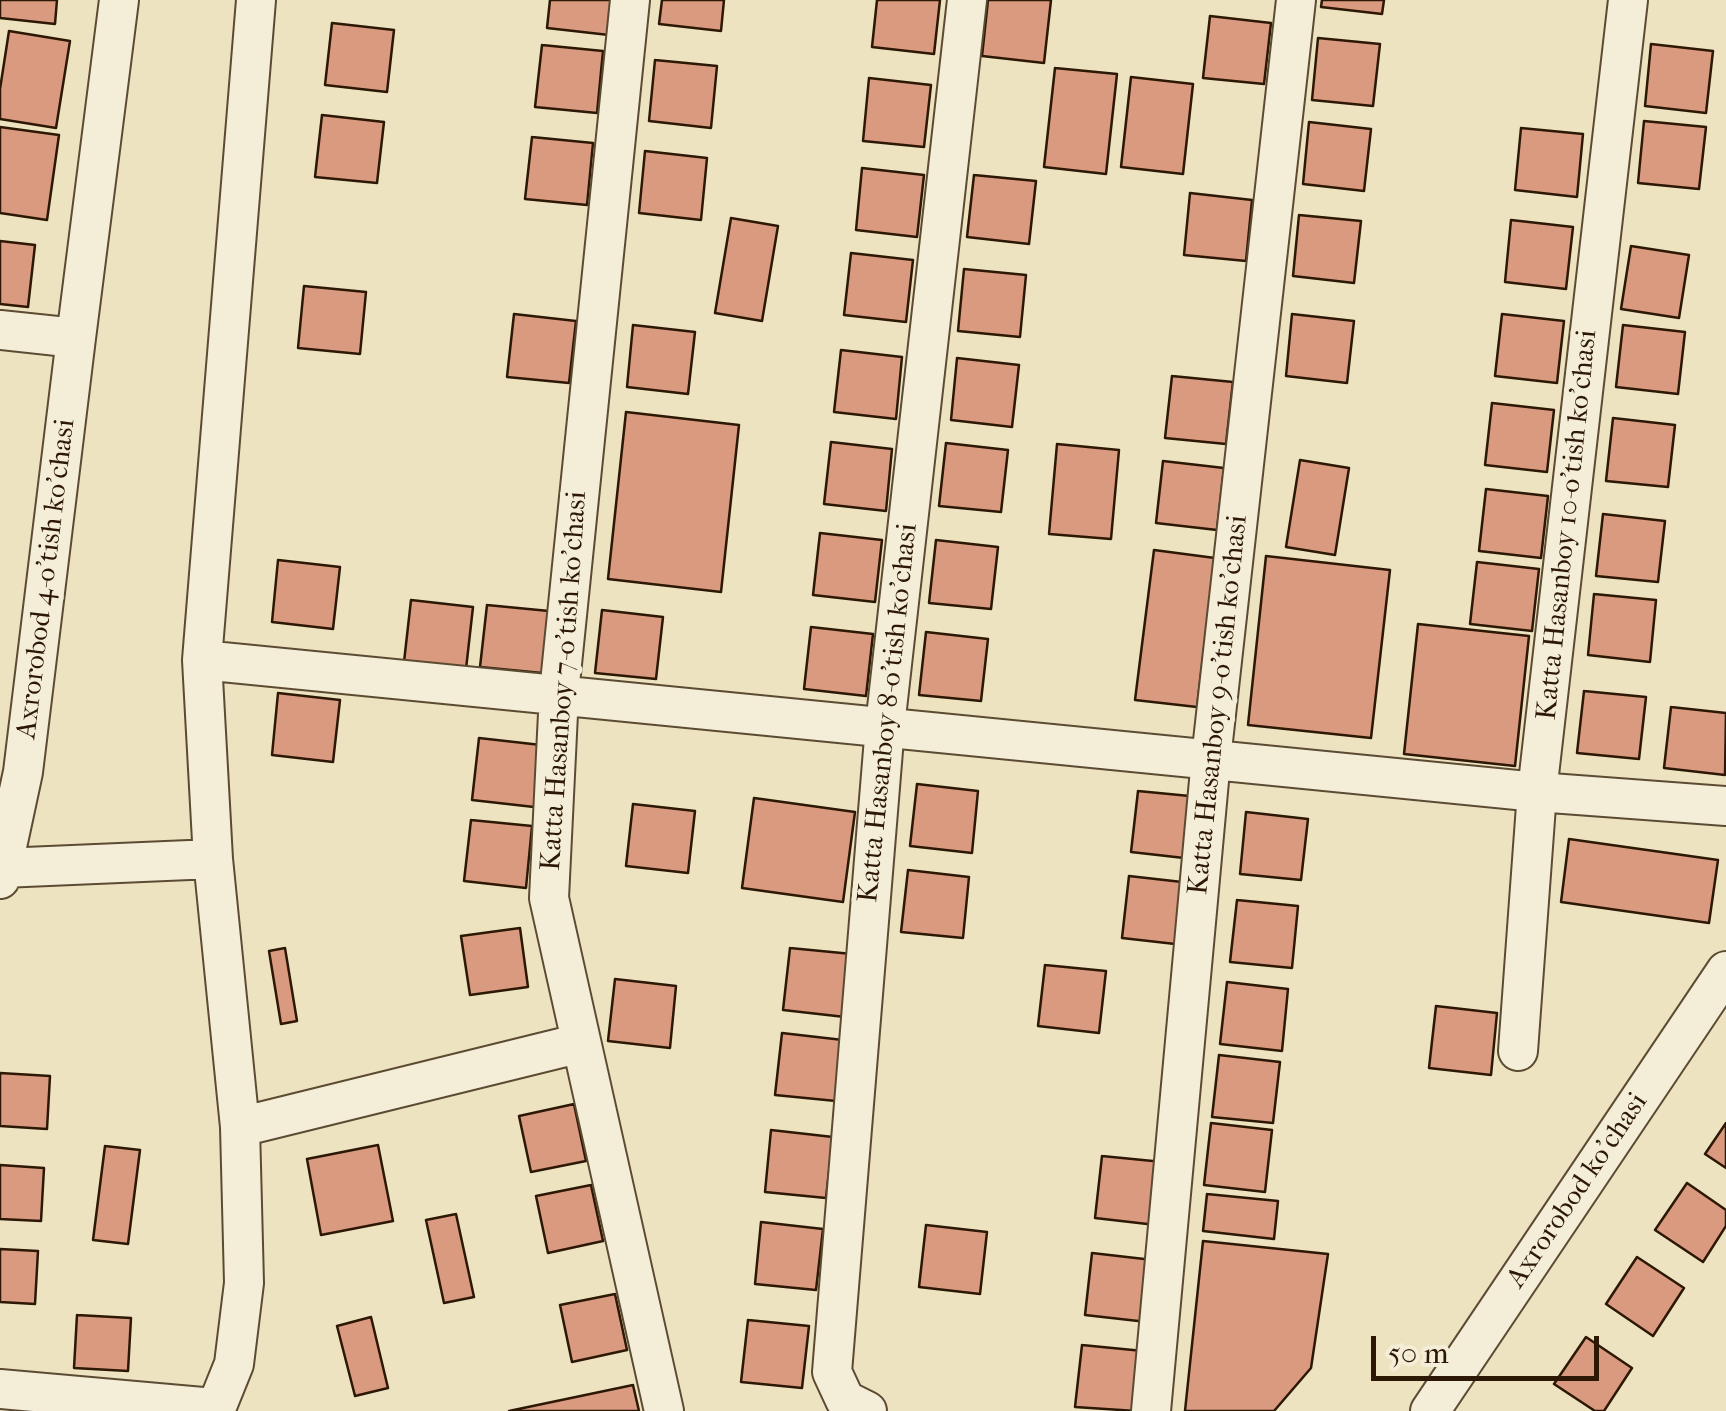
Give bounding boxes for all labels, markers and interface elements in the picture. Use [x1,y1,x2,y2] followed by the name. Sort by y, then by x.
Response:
[1531,328,1605,722] street label: Katta Hasanboy 10-o'tish ko'chasi
[11,417,83,741] street label: Axrorobod 4-o'tish ko'chasi
[535,490,595,872] street label: Katta Hasanboy 7-o'tish ko'chasi
[1182,513,1256,897] street label: Katta Hasanboy 9-o'tish ko'chasi
[852,522,926,904] street label: Katta Hasanboy 8-o'tish ko'chasi
[1500,1087,1656,1295] street label: Axrorobod ko'chasi
[1376,1316,1604,1378] scale bar
[1388,1336,1449,1371] text: 50 m

